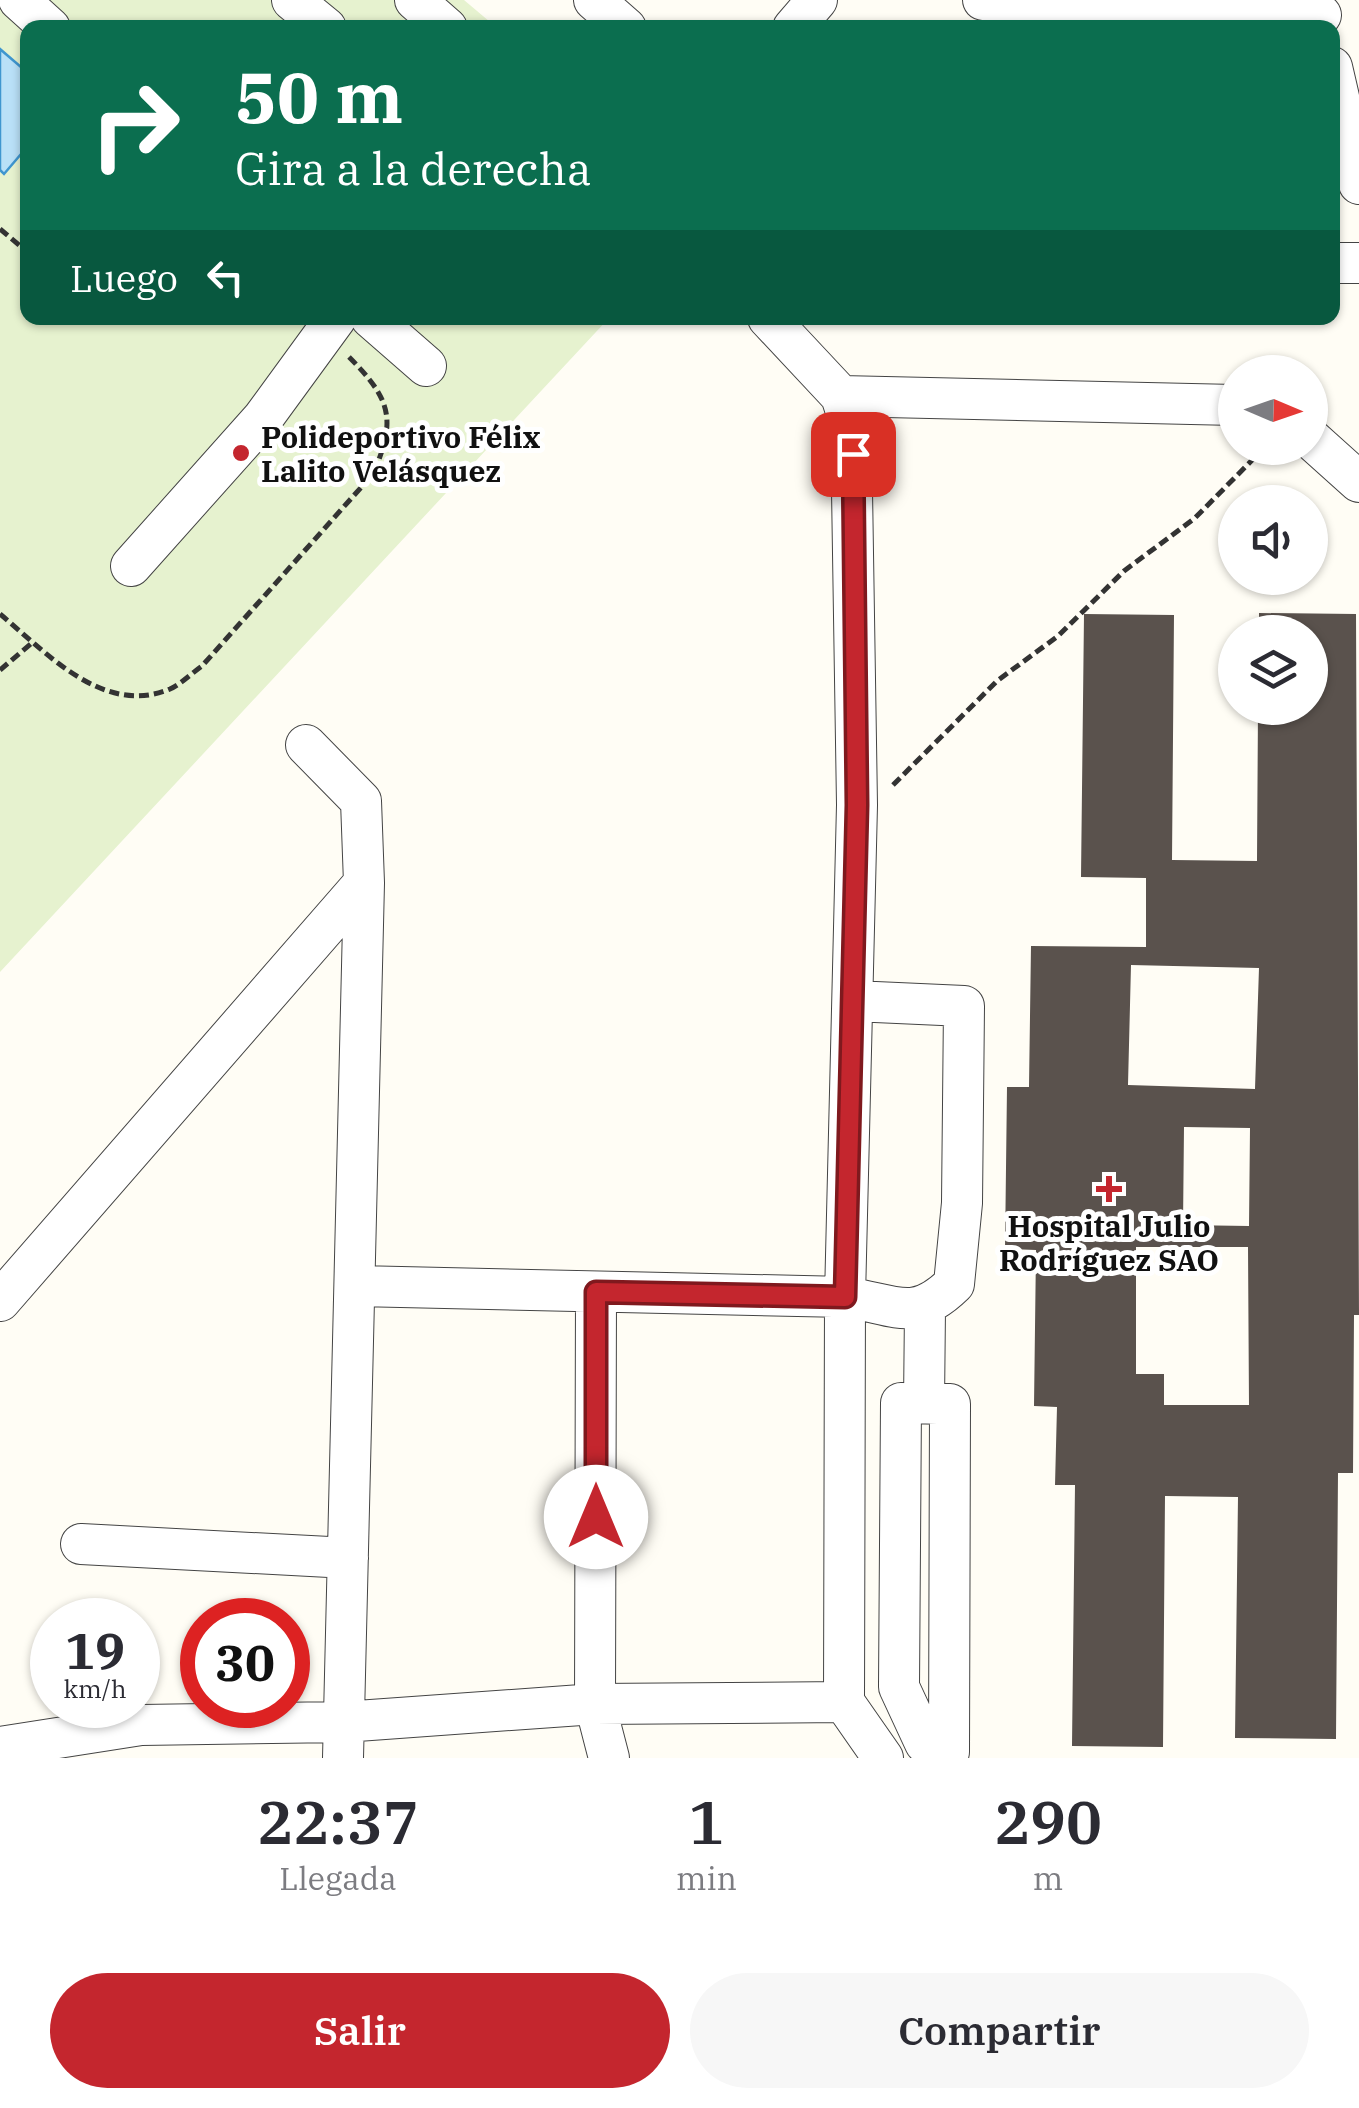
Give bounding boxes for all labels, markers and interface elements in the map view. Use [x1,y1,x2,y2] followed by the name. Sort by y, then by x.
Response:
[235,51,403,142] text: 50 m
[70,60,200,190] icon: right
[235,139,592,197] text: Gira a la derecha
[198,250,253,305] icon: left
[70,253,178,302] text: Luego
[1218,355,1328,465] north arrow
[1218,355,1328,725] map controls
[811,412,896,497] pin
[261,417,541,490] place label: Polideportivo Félix Lalito Velásquez
[826,427,881,482] icon: arrive
[230,442,252,464] marker: Polideportivo Félix Lalito Velásquez
[1218,485,1328,595] button: sound
[1218,615,1328,725] button: layers
[1096,1176,1122,1202] marker: Hospital Julio Rodríguez SAO
[999,1206,1219,1279] place label: Hospital Julio Rodríguez SAO
[544,1465,648,1569] position arrow
[180,1598,310,1728] speed limit sign: 30
[65,1618,125,1683] text: 19
[63,1672,127,1705] text: km/h
[257,1782,419,1861] text: 22:37
[688,1782,724,1861] text: 1
[994,1782,1102,1861] text: 290
[279,1857,397,1899] text: Llegada
[676,1857,737,1899] text: min
[1033,1857,1063,1899] text: m
[50,1973,670,2088] button: Salir
[690,1973,1309,2088] button: Compartir

